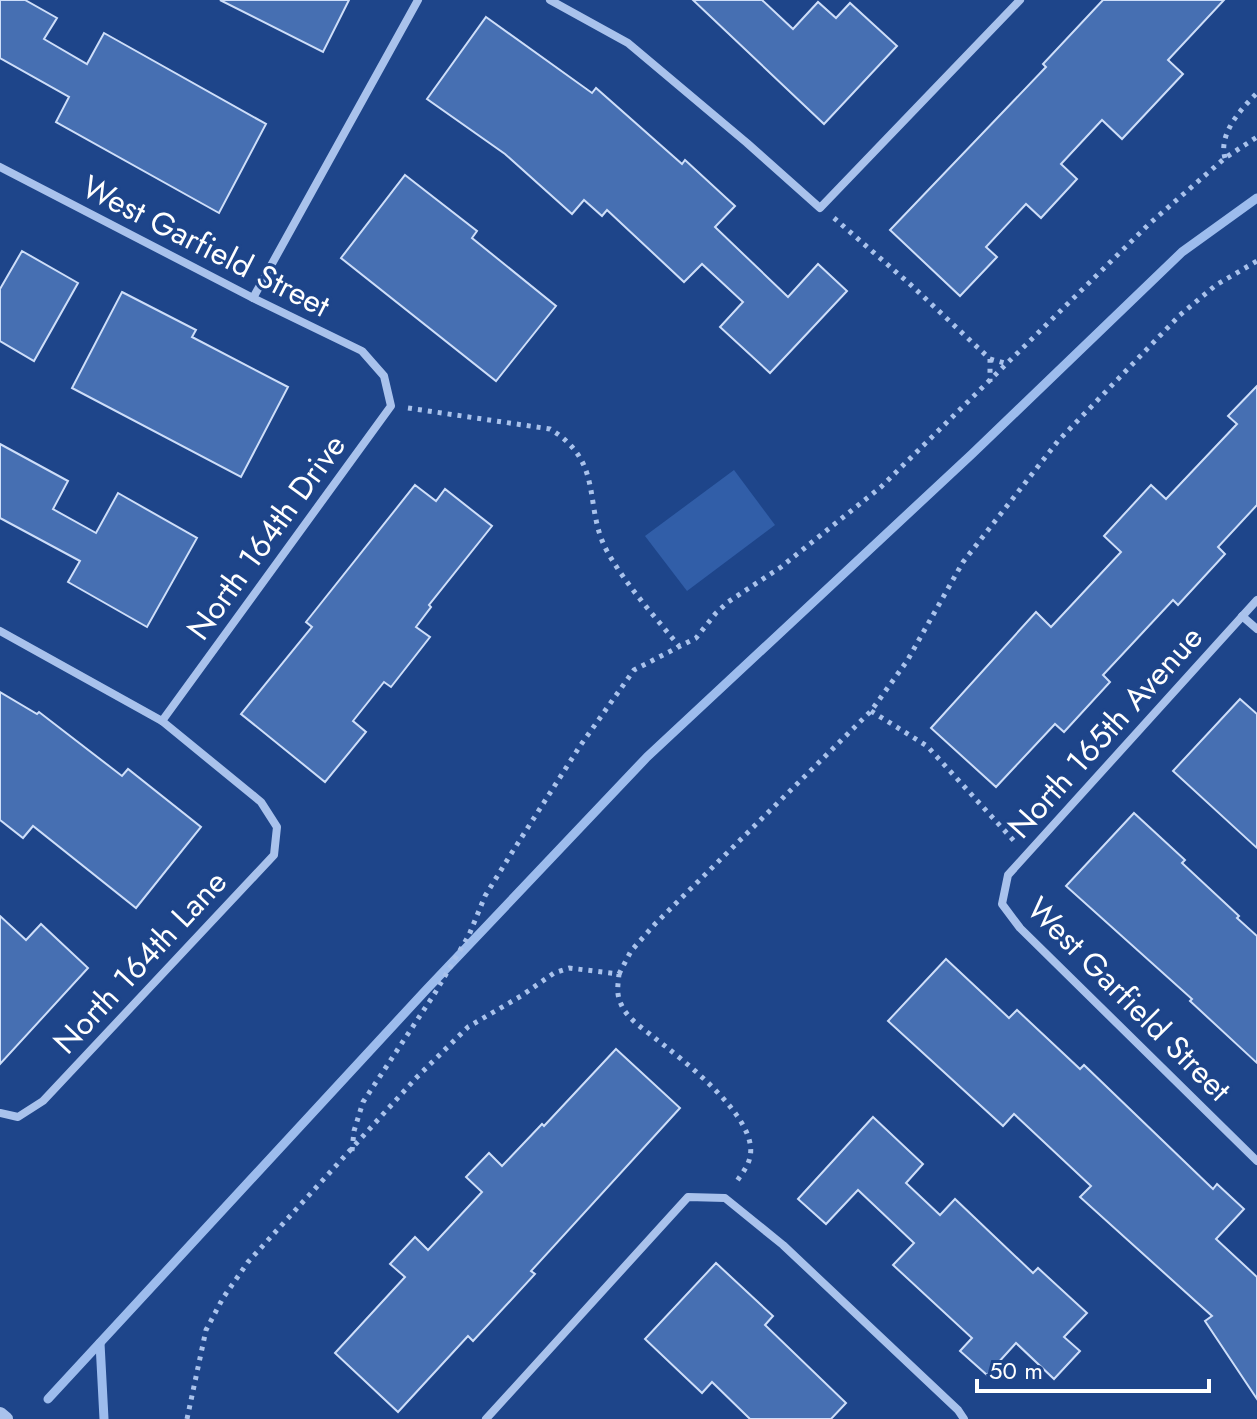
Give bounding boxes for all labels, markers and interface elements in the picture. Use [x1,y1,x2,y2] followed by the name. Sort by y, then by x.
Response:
[74,164,338,328] street label: West Garfield Street
[176,425,356,649] street label: North 164th Drive
[997,616,1213,848] street label: North 165th Avenue
[43,860,237,1064] street label: North 164th Lane
[1016,886,1242,1112] street label: West Garfield Street
[977,1343,1209,1393] scale bar
[989,1353,1043,1388] text: 50 m

